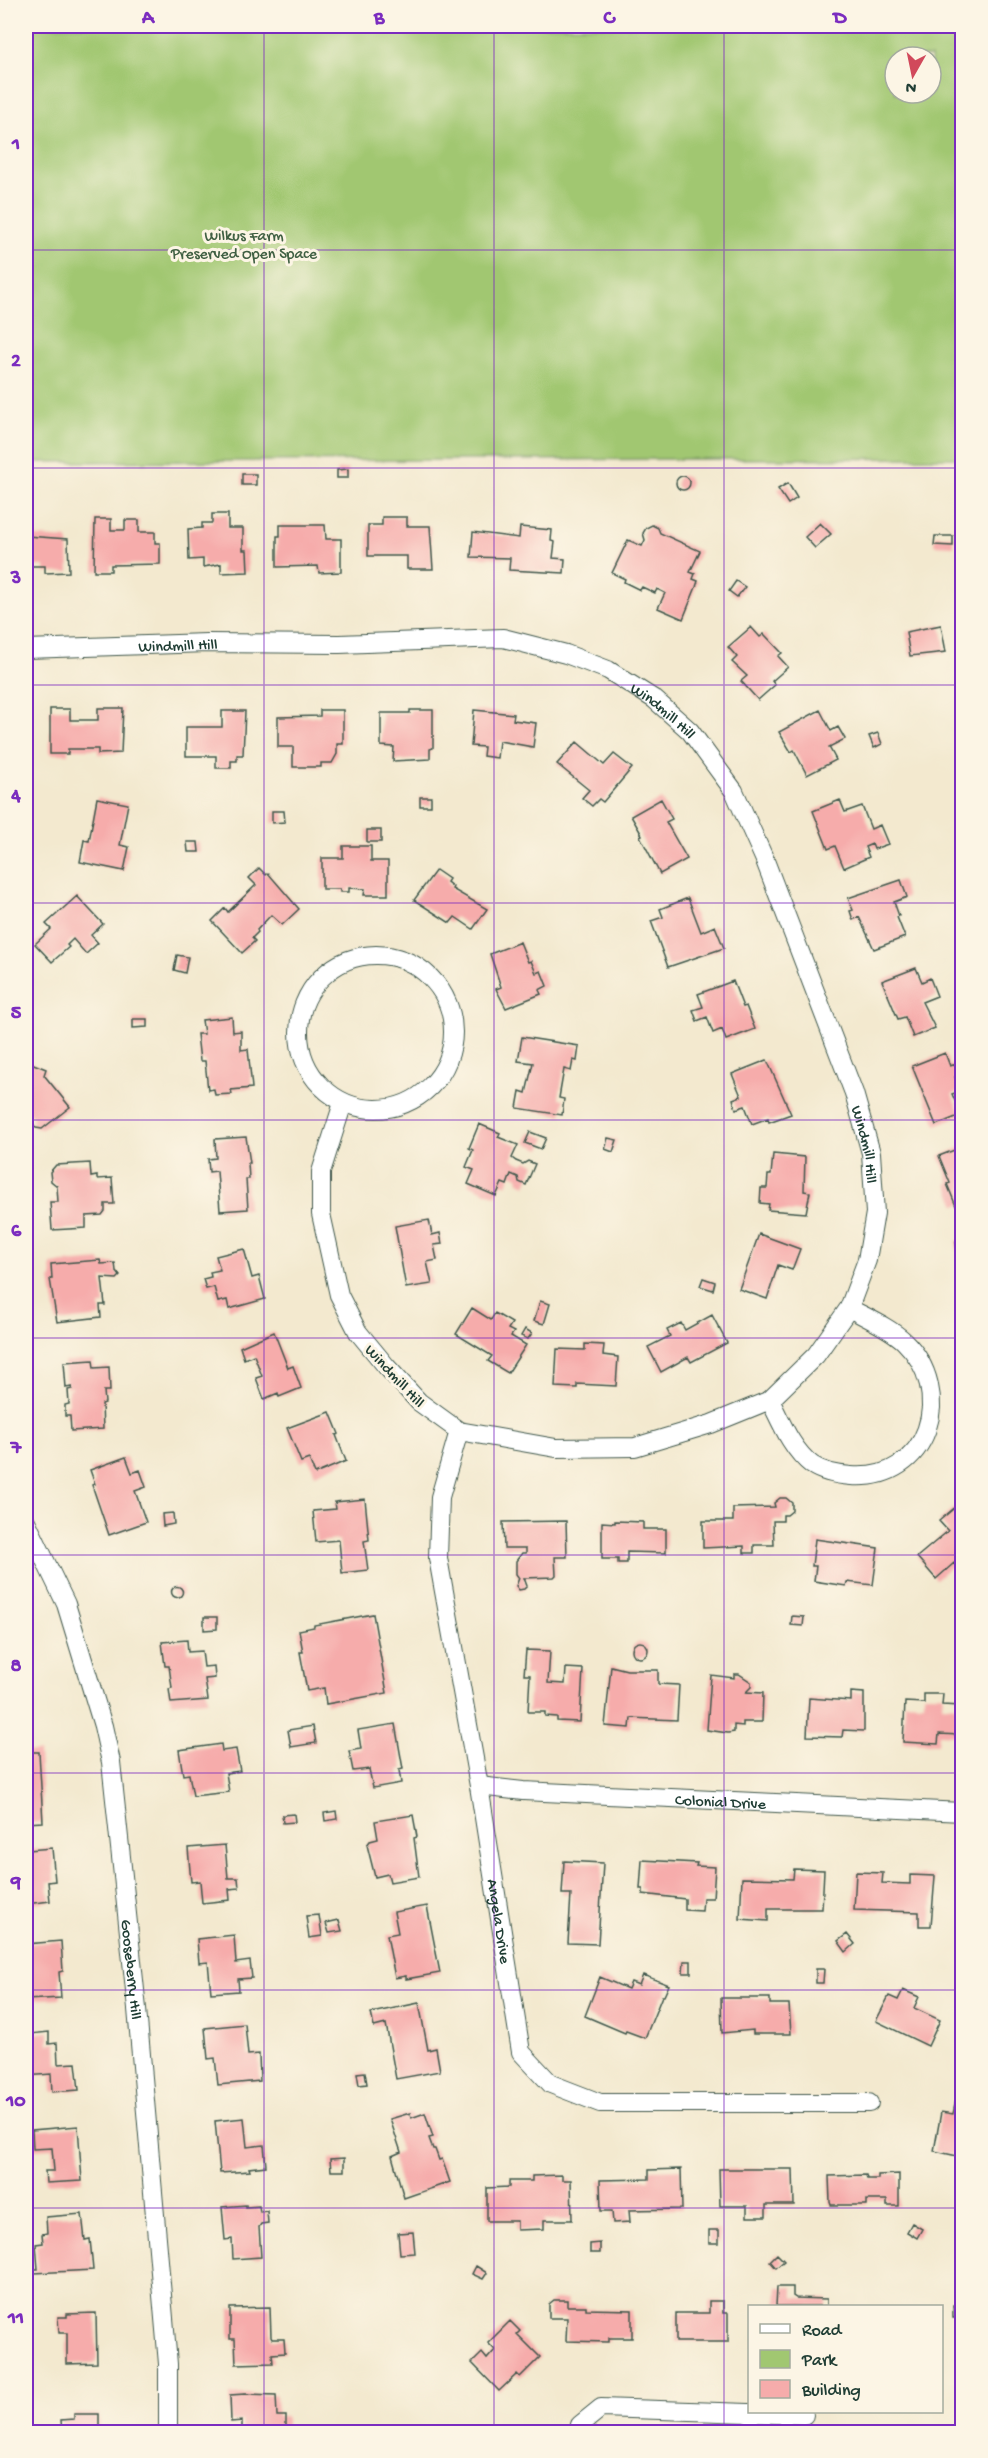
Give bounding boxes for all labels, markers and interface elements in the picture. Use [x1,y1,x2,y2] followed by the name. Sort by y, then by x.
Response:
[141,8,156,31] text: A
[373,8,385,31] text: B
[603,8,617,31] text: C
[831,8,847,31] text: D
[883,45,943,105] north arrow
[904,76,918,97] text: N
[11,134,20,157] text: 1
[170,228,318,265] park label: Wilkus Farm Preserved Open Space
[11,351,21,374] text: 2
[10,568,21,591] text: 3
[138,637,218,658] street label: Windmill Hill
[626,680,698,744] street label: Windmill Hill
[10,786,21,809] text: 4
[11,1003,22,1026] text: 5
[845,1104,879,1184] street label: Windmill Hill
[11,1221,22,1244] text: 6
[359,1342,427,1413] street label: Windmill Hill
[10,1438,23,1461] text: 7
[11,1656,22,1679] text: 8
[674,1792,767,1816] street label: Colonial Drive
[10,1873,21,1896] text: 9
[481,1878,513,1966] street label: Angela Drive
[115,1919,144,2020] street label: Gooseberry Hill
[5,2091,26,2114] text: 10
[748,2305,943,2413] legend
[7,2308,24,2331] text: 11
[802,2321,843,2342] text: Road
[801,2351,838,2372] text: Park
[801,2381,861,2402] text: Building

